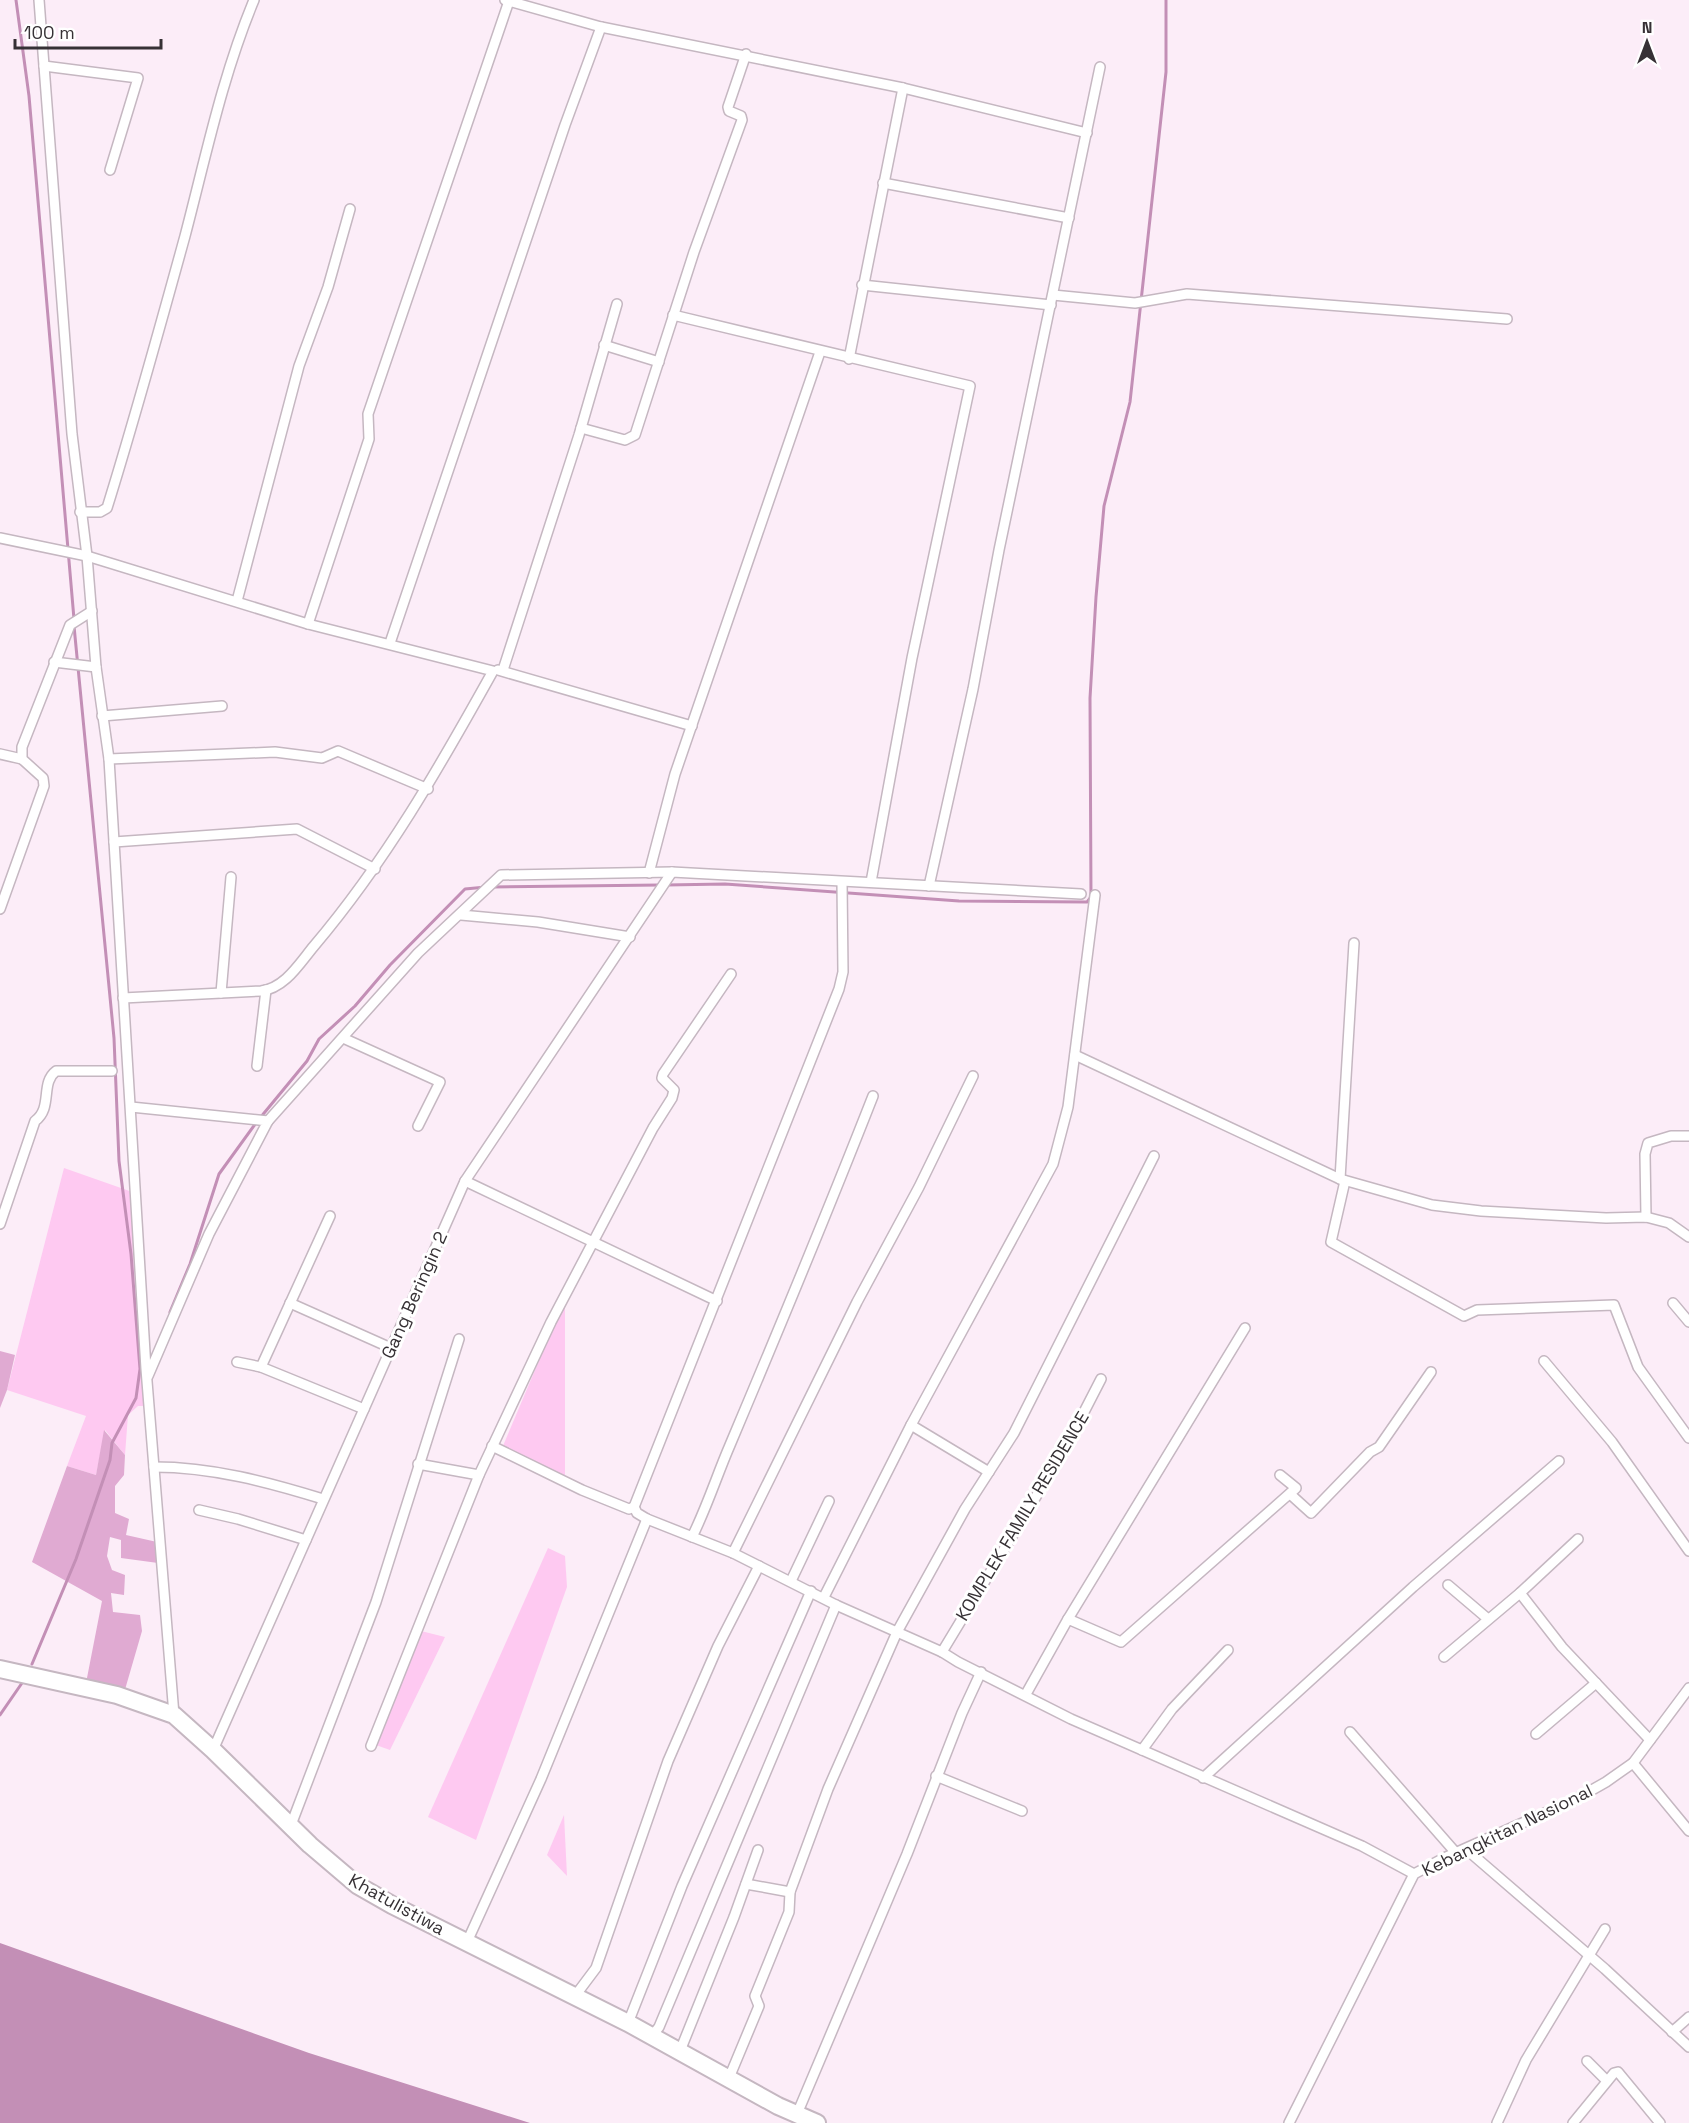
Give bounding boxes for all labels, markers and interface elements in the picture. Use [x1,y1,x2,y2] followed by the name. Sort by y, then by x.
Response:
[15,12,160,50] scale bar
[1617,12,1677,72] north arrow
[1642,17,1652,38] text: N
[24,21,75,44] text: 100 m
[376,1228,452,1362] street label: Gang Beringin 2
[950,1407,1094,1625] street label: KOMPLEK FAMILY RESIDENCE
[1418,1779,1596,1881] street label: Kebangkitan Nasional
[345,1868,449,1940] street label: Khatulistiwa

